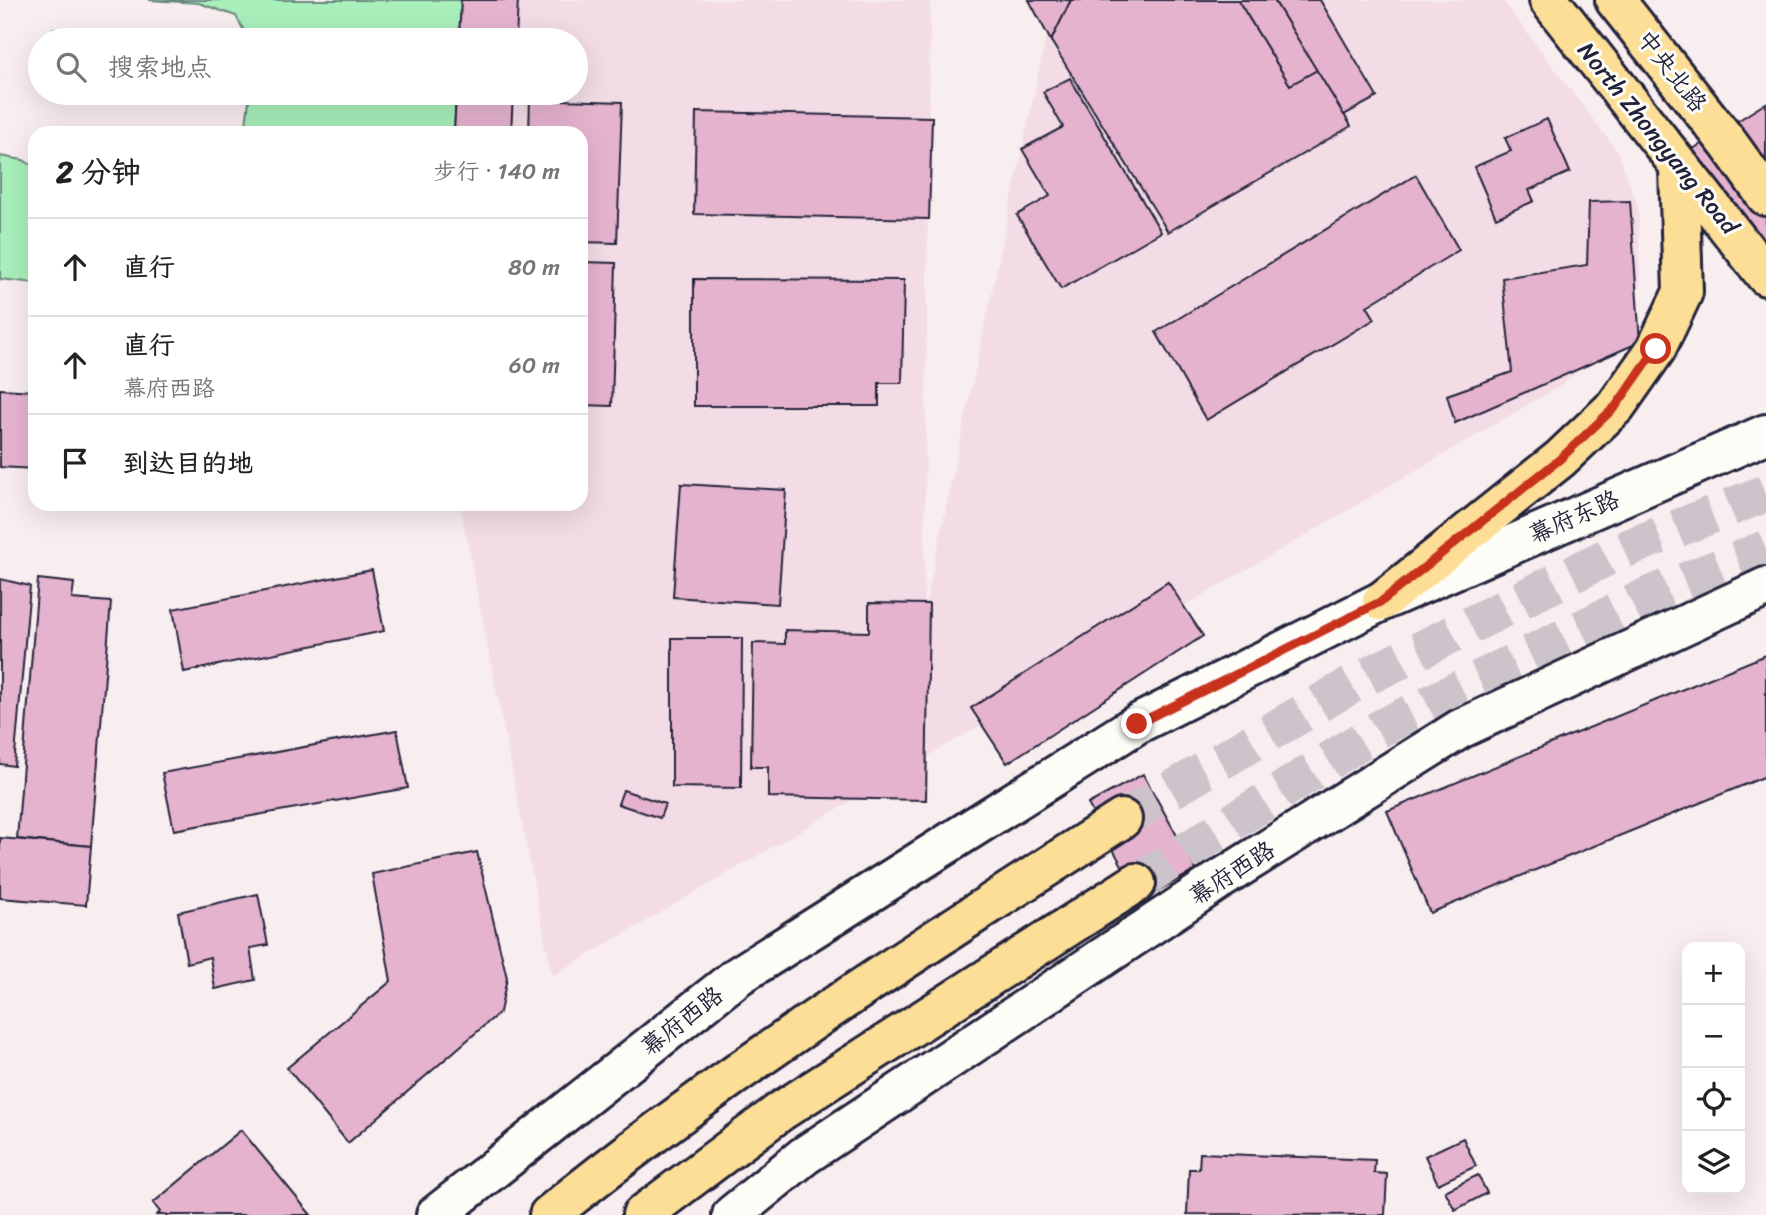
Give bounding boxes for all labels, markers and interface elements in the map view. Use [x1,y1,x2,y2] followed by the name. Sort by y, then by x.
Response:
[1626,20,1718,122] street label: 中央北路
[28,28,588,105] search box
[1567,32,1751,246] street label: North Zhongyang Road
[108,44,212,90] text: 搜索地点
[52,48,90,86] icon: search
[56,145,141,199] text: 2 分钟
[433,151,560,192] text: 步行 · 140 m
[123,244,175,290] text: 直行
[508,247,560,288] text: 80 m
[56,248,94,286] icon: ahead
[123,322,175,368] text: 直行
[1640,333,1671,364] route start
[509,345,560,386] text: 60 m
[56,346,94,384] icon: ahead
[123,368,215,409] text: 幕府西路
[123,440,253,486] text: 到达目的地
[56,444,94,482] icon: arrive
[1522,478,1626,556] street label: 幕府东路
[1121,708,1152,739] route end
[1180,829,1284,917] street label: 幕府西路
[1682,942,1745,1194] map controls
[1682,942,1745,1005] button: +
[631,975,733,1067] street label: 幕府西路
[1682,1005,1745,1068] button: −
[1682,1068,1745,1131] button: locate
[1682,1131,1745,1194] button: layers

